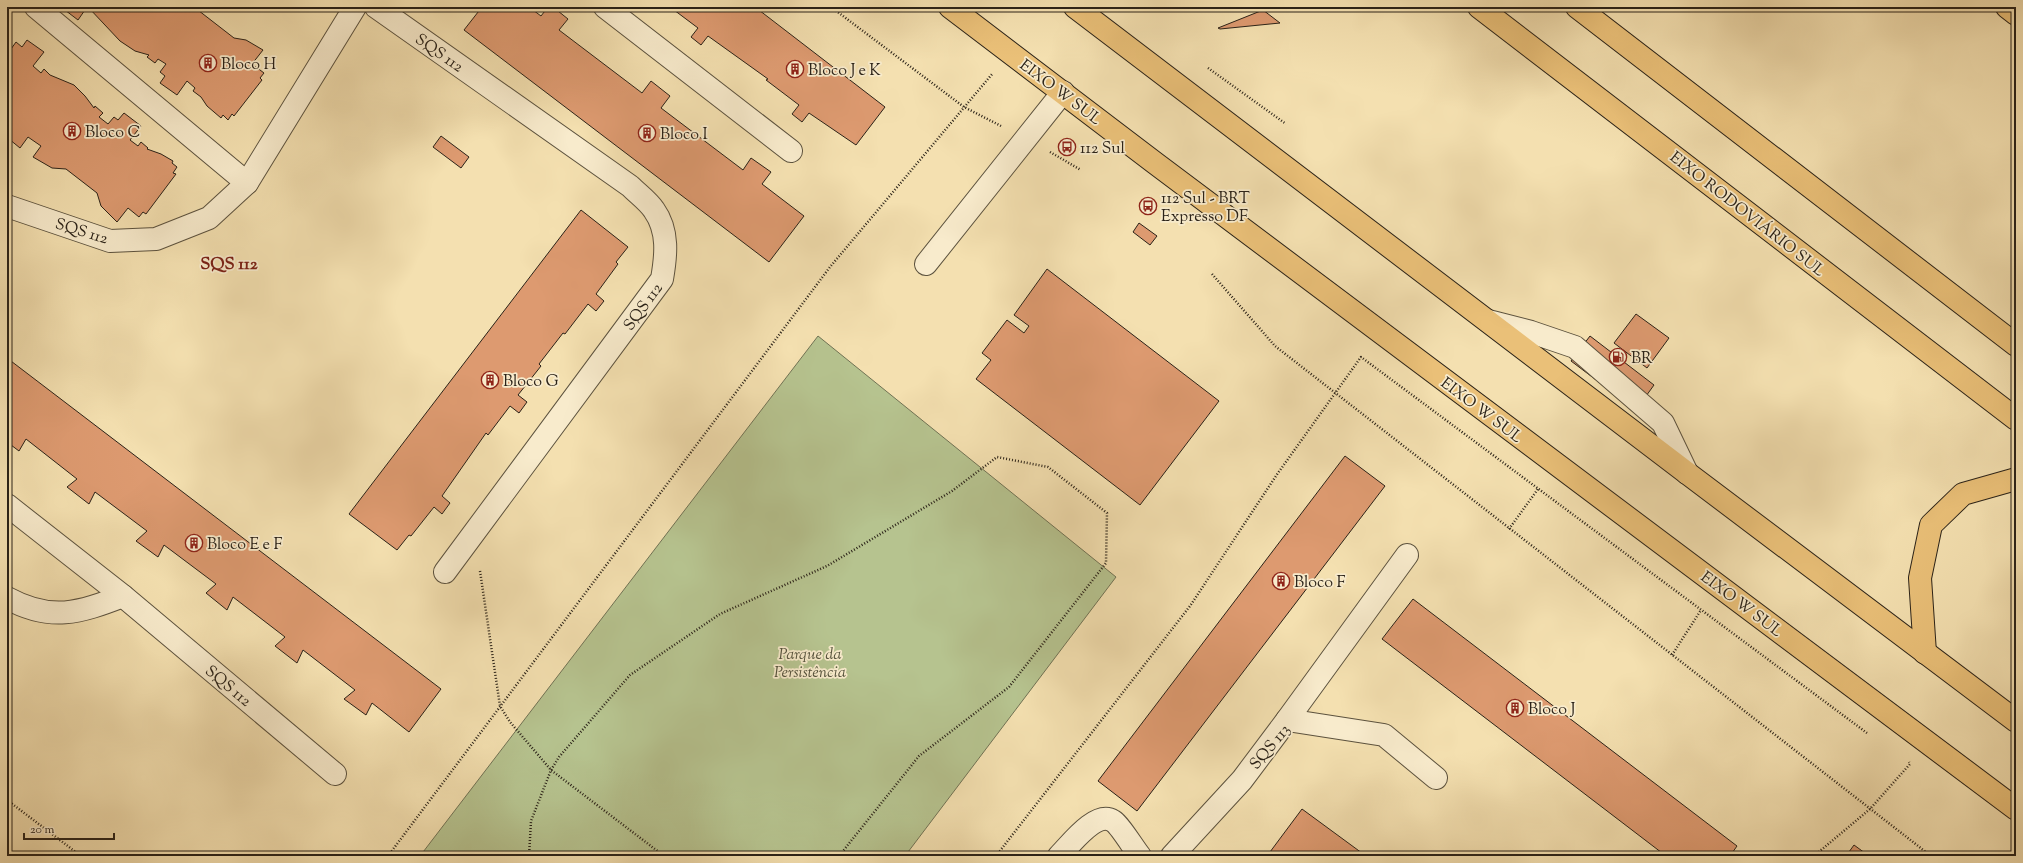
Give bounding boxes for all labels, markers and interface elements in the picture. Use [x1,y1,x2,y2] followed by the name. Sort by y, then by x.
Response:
[410,29,468,79] street label: SQS 112
[198,53,218,73] building icon: Bloco H
[221,54,276,77] place label: Bloco H
[1014,55,1105,132] street label: EIXO W SUL
[785,59,805,79] building icon: Bloco J e K
[808,60,881,83] place label: Bloco J e K
[62,121,82,141] building icon: Bloco C
[85,122,140,145] place label: Bloco C
[637,123,657,143] building icon: Bloco I
[660,124,708,147] place label: Bloco I
[1057,137,1077,157] bus stop icon: 112 Sul
[1080,138,1126,161] place label: 112 Sul
[1664,147,1829,283] street label: EIXO RODOVIÁRIO SUL
[1161,188,1250,229] place label: 112 Sul - BRT Expresso DF
[1138,196,1158,216] bus stop icon: 112 Sul - BRT Expresso DF
[52,213,111,251] street label: SQS 112
[200,253,258,277] district label: SQS 112
[619,278,670,336] street label: SQS 112
[1608,347,1628,367] fuel station icon: BR
[1631,348,1653,371] place label: BR
[480,370,500,390] building icon: Bloco G
[503,371,559,394] place label: Bloco G
[1435,373,1526,450] street label: EIXO W SUL
[184,533,204,553] building icon: Bloco E e F
[207,534,282,557] place label: Bloco E e F
[1695,567,1786,644] street label: EIXO W SUL
[1271,571,1291,591] building icon: Bloco F
[1294,572,1345,595] place label: Bloco F
[774,644,846,685] park label: Parque da Persistência
[199,661,256,713] street label: SQS 112
[1505,698,1525,718] building icon: Bloco J
[1528,699,1575,722] place label: Bloco J
[1245,720,1297,775] street label: SQS 113
[24,815,114,841] scale bar
[30,821,55,839] text: 20 m

